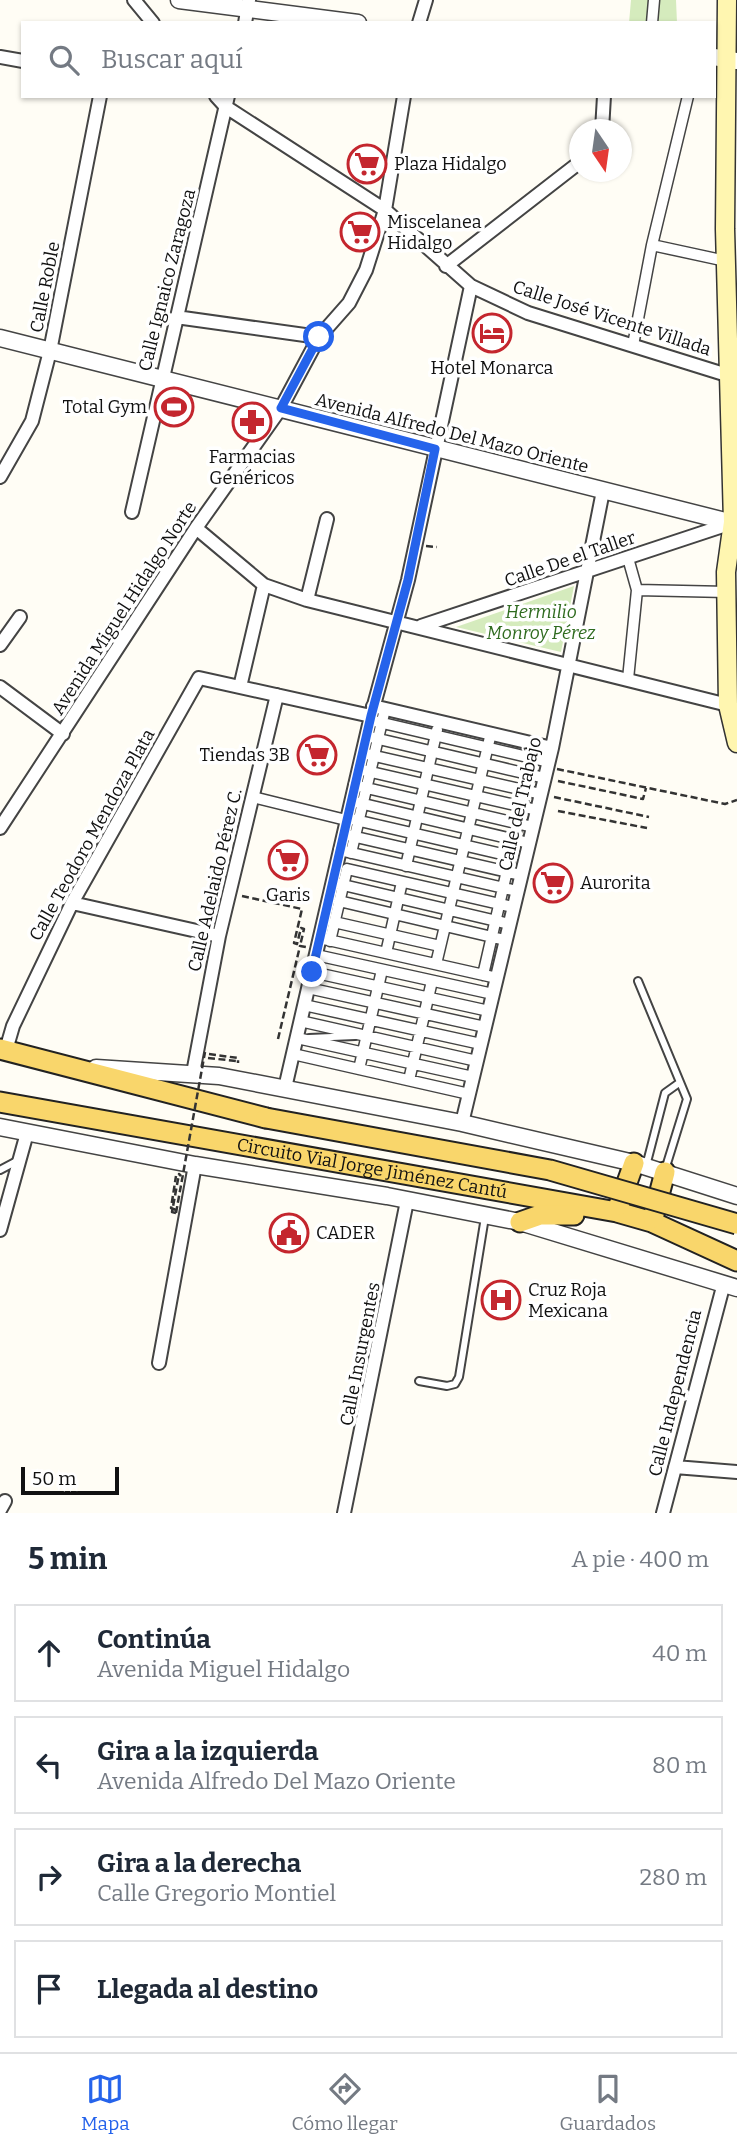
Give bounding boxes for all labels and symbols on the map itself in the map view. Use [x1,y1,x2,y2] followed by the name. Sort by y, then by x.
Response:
[569,119,632,182] north arrow
[346,143,388,185] supermarket icon: Plaza Hidalgo
[394,153,507,175] place label: Plaza Hidalgo
[134,186,200,373] street label: Calle Ignaico Zaragoza
[339,211,381,253] supermarket icon: Miscelanea Hidalgo
[387,211,482,254] place label: Miscelanea Hidalgo
[25,240,65,334] street label: Calle Roble
[510,276,714,361] street label: Calle José Vicente Villada
[471,312,513,354] hotel icon: Hotel Monarca
[303,321,334,352] route start
[431,357,554,379] place label: Hotel Monarca
[153,386,195,428] sports icon: Total Gym
[313,388,591,478] street label: Avenida Alfredo Del Mazo Oriente
[62,396,147,418] place label: Total Gym
[231,401,273,443] pharmacy icon: Farmacias Genéricos
[209,446,295,489] place label: Farmacias Genéricos
[47,497,201,719] street label: Avenida Miguel Hidalgo Norte
[502,526,639,592] street label: Calle De el Taller
[486,601,596,644] park label: Hermilio Monroy Pérez
[24,725,160,945] street label: Calle Teodoro Mendoza Plata
[296,734,338,776] supermarket icon: Tiendas 3B
[494,735,546,873] street label: Calle del Trabajo
[199,744,290,766] place label: Tiendas 3B
[183,786,247,974] street label: Calle Adelaido Pérez C.
[267,839,309,881] supermarket icon: Garis
[532,862,574,904] supermarket icon: Aurorita
[580,872,651,894] place label: Aurorita
[266,884,310,906] place label: Garis
[296,956,327,987] route end
[235,1133,509,1203] street label: Circuito Vial Jorge Jiménez Cantú
[268,1212,310,1254] public building icon: CADER
[316,1222,375,1244] place label: CADER
[480,1279,522,1321] hospital icon: Cruz Roja Mexicana
[528,1279,608,1322] place label: Cruz Roja Mexicana
[335,1280,385,1428] street label: Calle Insurgentes
[644,1307,706,1479] street label: Calle Independencia
[21,1464,119,1496] scale bar

